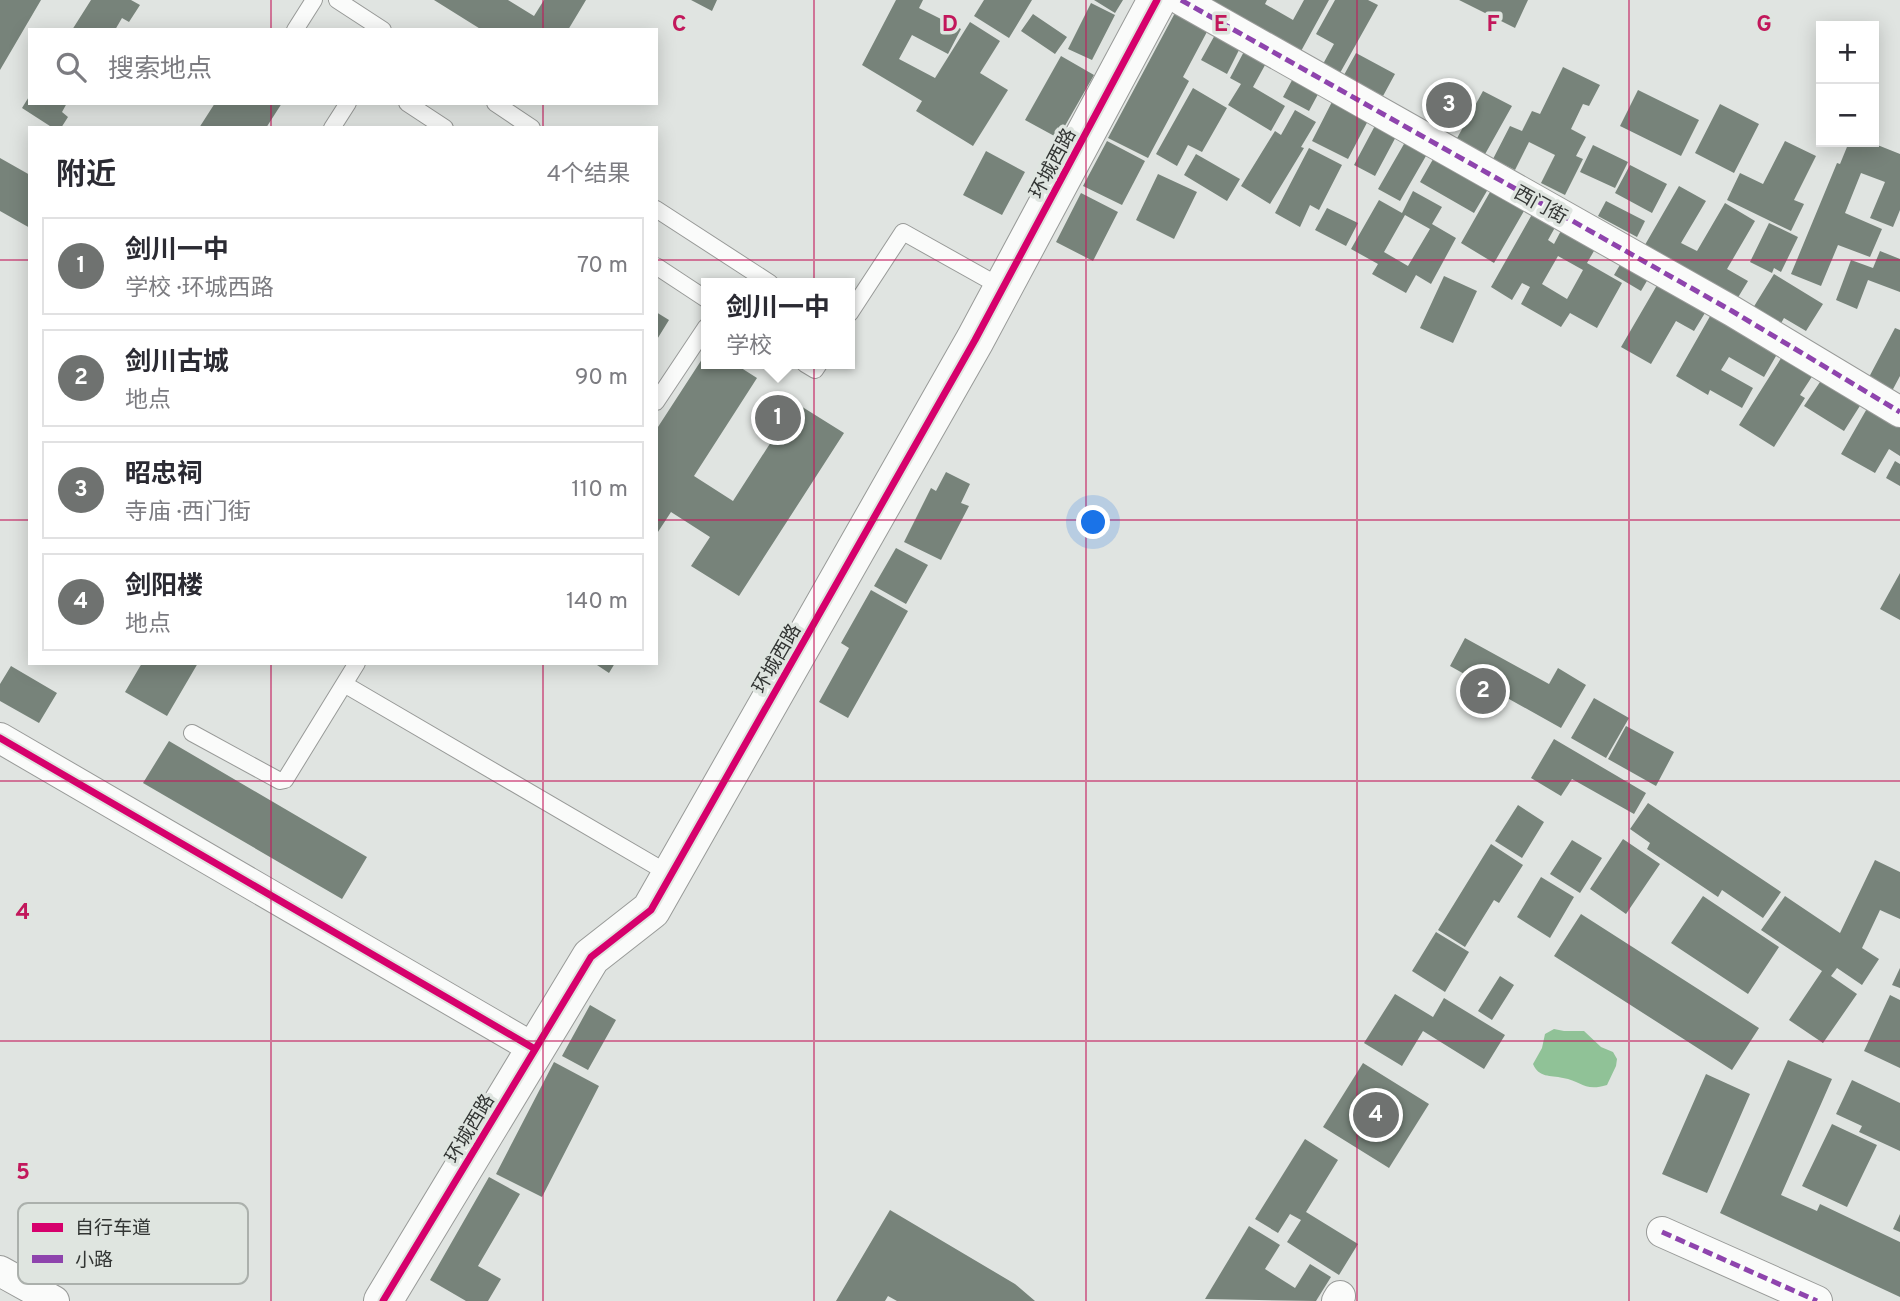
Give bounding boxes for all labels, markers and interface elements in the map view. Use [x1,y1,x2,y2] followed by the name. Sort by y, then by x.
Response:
[672,11,686,40] text: C
[942,11,958,40] text: D
[1214,11,1228,40] text: E
[1486,11,1500,40] text: F
[1756,11,1772,40] text: G
[1816,21,1879,147] map controls
[1816,21,1879,84] button: +
[28,28,658,105] search box
[52,48,90,86] icon: search
[108,54,212,87] text: 搜索地点
[1426,79,1472,131] pin: 3
[1816,84,1879,147] button: −
[1025,125,1082,203] street label: 环城西路
[56,158,116,195] text: 附近
[547,161,630,190] text: 4个结果
[1509,181,1571,230] street label: 西门街
[125,235,229,268] text: 剑川一中
[76,252,86,281] text: 1
[577,252,628,281] text: 70 m
[125,275,274,304] text: 学校 · 环城西路
[701,278,855,369] popup
[726,293,830,326] text: 剑川一中
[726,333,772,362] text: 学校
[125,347,229,380] text: 剑川古城
[74,364,88,393] text: 2
[575,364,628,393] text: 90 m
[125,387,171,416] text: 地点
[755,392,801,444] pin: 1
[125,459,203,492] text: 昭忠祠
[74,476,88,505] text: 3
[571,476,628,505] text: 110 m
[125,499,251,528] text: 寺庙 · 西门街
[1076,505,1110,539] your location
[125,571,203,604] text: 剑阳楼
[74,588,88,617] text: 4
[566,588,628,617] text: 140 m
[125,611,171,640] text: 地点
[748,620,807,698] street label: 环城西路
[1460,665,1506,717] pin: 2
[16,899,30,928] text: 4
[1353,1089,1399,1141] pin: 4
[441,1090,501,1168] street label: 环城西路
[16,1159,30,1188] text: 5
[18,1203,248,1284] legend
[75,1217,151,1241] text: 自行车道
[75,1249,113,1273] text: 小路

